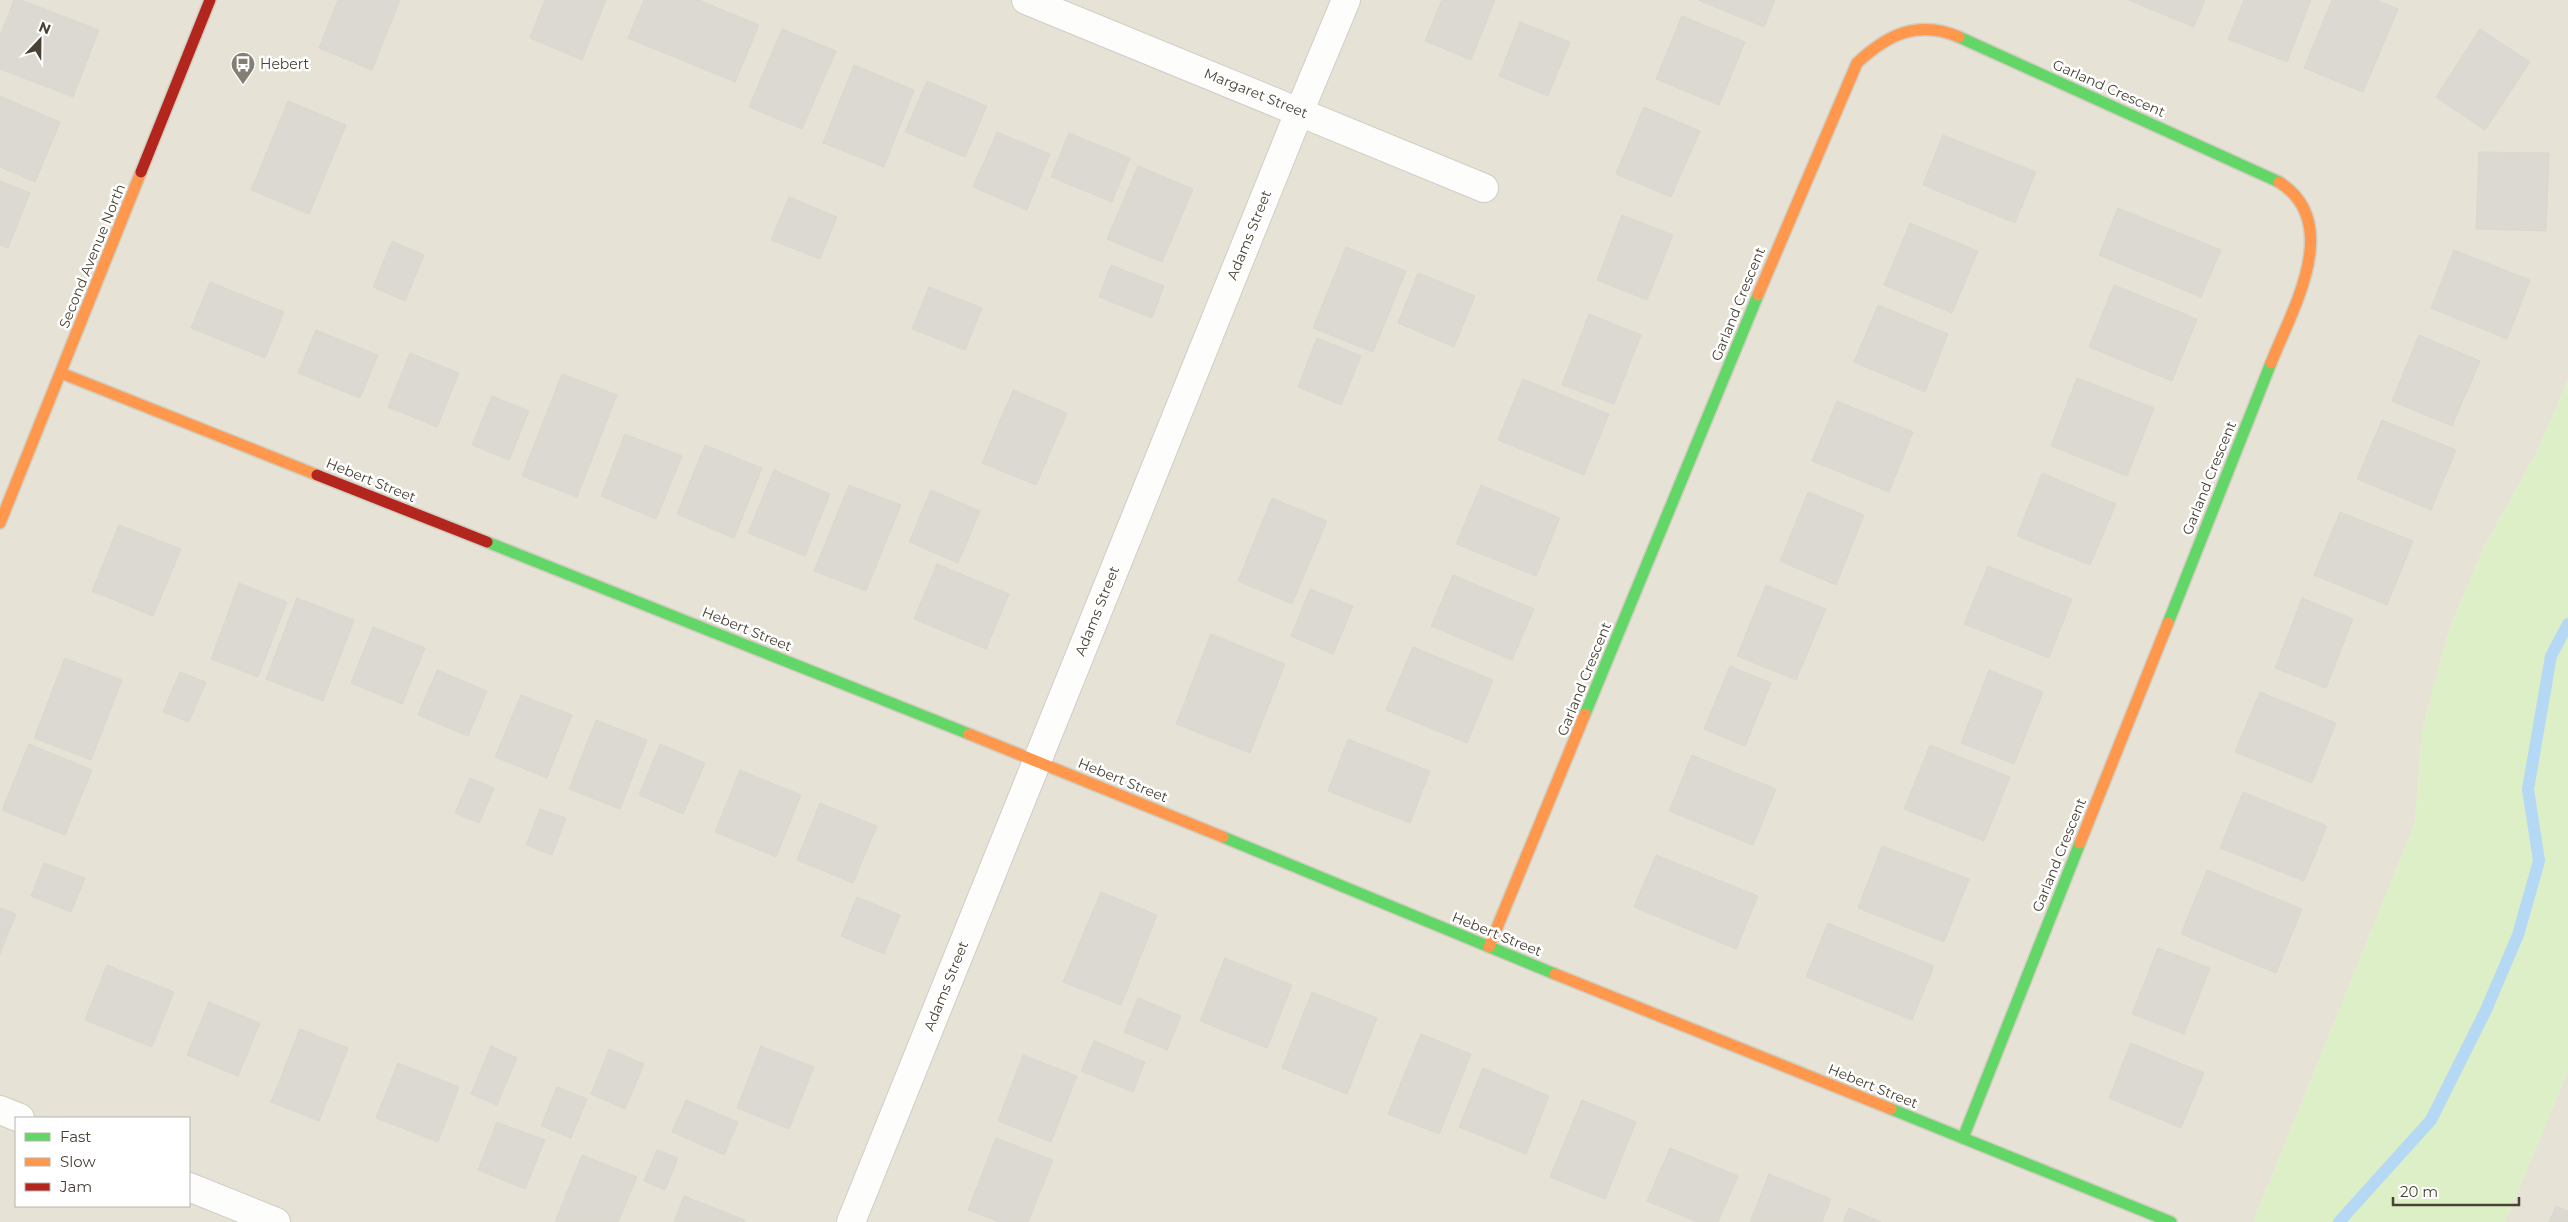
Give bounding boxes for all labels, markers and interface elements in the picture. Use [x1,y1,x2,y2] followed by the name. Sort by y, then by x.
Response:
[15,15,65,65] north arrow
[36,17,53,38] text: N
[230,51,256,85] bus stop icon: Hebert
[260,55,310,73] place label: Hebert
[2050,55,2168,121] street label: Garland Crescent
[1201,64,1311,122] street label: Margaret Street
[55,181,129,331] street label: Second Avenue North
[1223,187,1275,283] street label: Adams Street
[1707,244,1769,364] street label: Garland Crescent
[2178,418,2240,538] street label: Garland Crescent
[323,454,419,506] street label: Hebert Street
[1071,563,1123,659] street label: Adams Street
[699,603,795,655] street label: Hebert Street
[1553,619,1615,739] street label: Garland Crescent
[1075,754,1171,806] street label: Hebert Street
[2028,795,2090,915] street label: Garland Crescent
[1449,908,1545,960] street label: Hebert Street
[920,938,972,1034] street label: Adams Street
[1825,1060,1921,1112] street label: Hebert Street
[15,1117,190,1207] legend
[60,1127,91,1146] text: Fast
[60,1152,96,1171] text: Slow
[2393,1174,2519,1206] scale bar
[59,1177,92,1196] text: Jam
[2400,1182,2438,1201] text: 20 m

